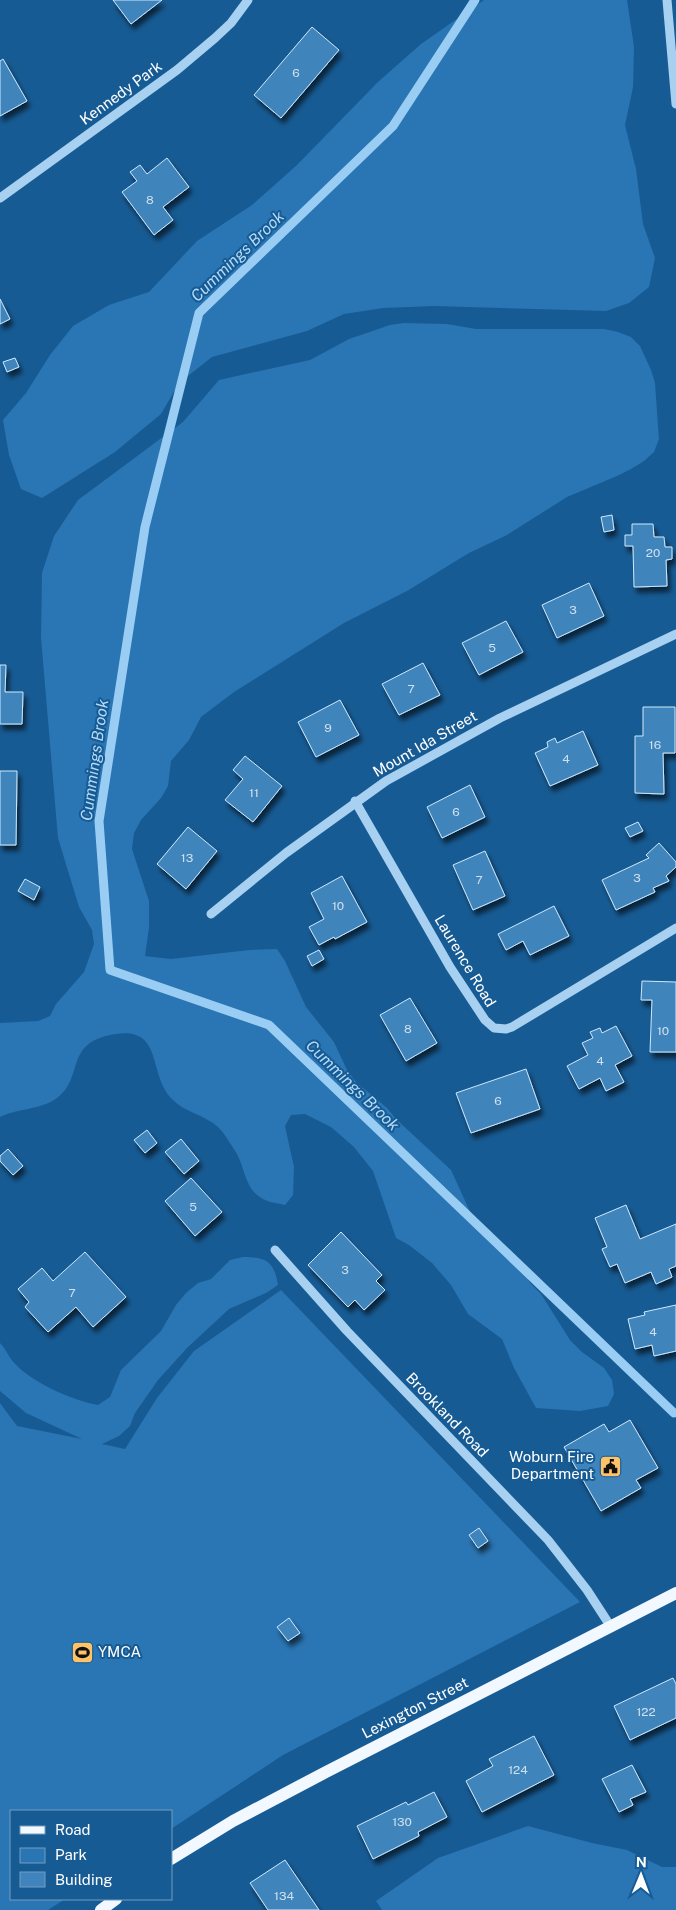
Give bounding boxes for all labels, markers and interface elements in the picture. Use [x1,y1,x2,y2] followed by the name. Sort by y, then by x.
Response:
[77,57,165,128] street label: Kennedy Park
[292,66,300,80] house number: 6
[146,193,154,207] house number: 8
[187,207,288,306] water label: Cummings Brook
[646,546,660,560] house number: 20
[569,603,577,617] house number: 3
[488,641,496,655] house number: 5
[407,682,415,696] house number: 7
[77,698,112,822] water label: Cummings Brook
[370,707,480,780] street label: Mount Ida Street
[324,721,332,735] house number: 9
[649,738,661,752] house number: 16
[562,752,570,766] house number: 4
[249,786,259,800] house number: 11
[452,805,460,819] house number: 6
[181,851,193,865] house number: 13
[633,871,641,885] house number: 3
[475,873,483,887] house number: 7
[332,899,344,913] house number: 10
[431,912,500,1010] street label: Laurence Road
[404,1022,412,1036] house number: 8
[657,1024,669,1038] house number: 10
[302,1036,404,1135] water label: Cummings Brook
[596,1054,604,1068] house number: 4
[494,1094,502,1108] house number: 6
[189,1200,197,1214] house number: 5
[341,1263,349,1277] house number: 3
[68,1286,76,1300] house number: 7
[649,1325,657,1339] house number: 4
[403,1369,492,1460] street label: Brookland Road
[509,1448,594,1482] place label: Woburn Fire Department
[598,1454,622,1478] public building icon: Woburn Fire Department
[70,1640,94,1664] sports icon: YMCA
[98,1643,142,1660] place label: YMCA
[359,1673,471,1742] street label: Lexington Street
[636,1705,656,1719] house number: 122
[508,1763,528,1777] house number: 124
[10,1810,172,1900] legend
[392,1815,412,1829] house number: 130
[55,1821,91,1838] text: Road
[55,1846,87,1863] text: Park
[616,1850,666,1900] north arrow
[636,1854,647,1870] text: N
[55,1871,113,1888] text: Building
[274,1889,294,1903] house number: 134

